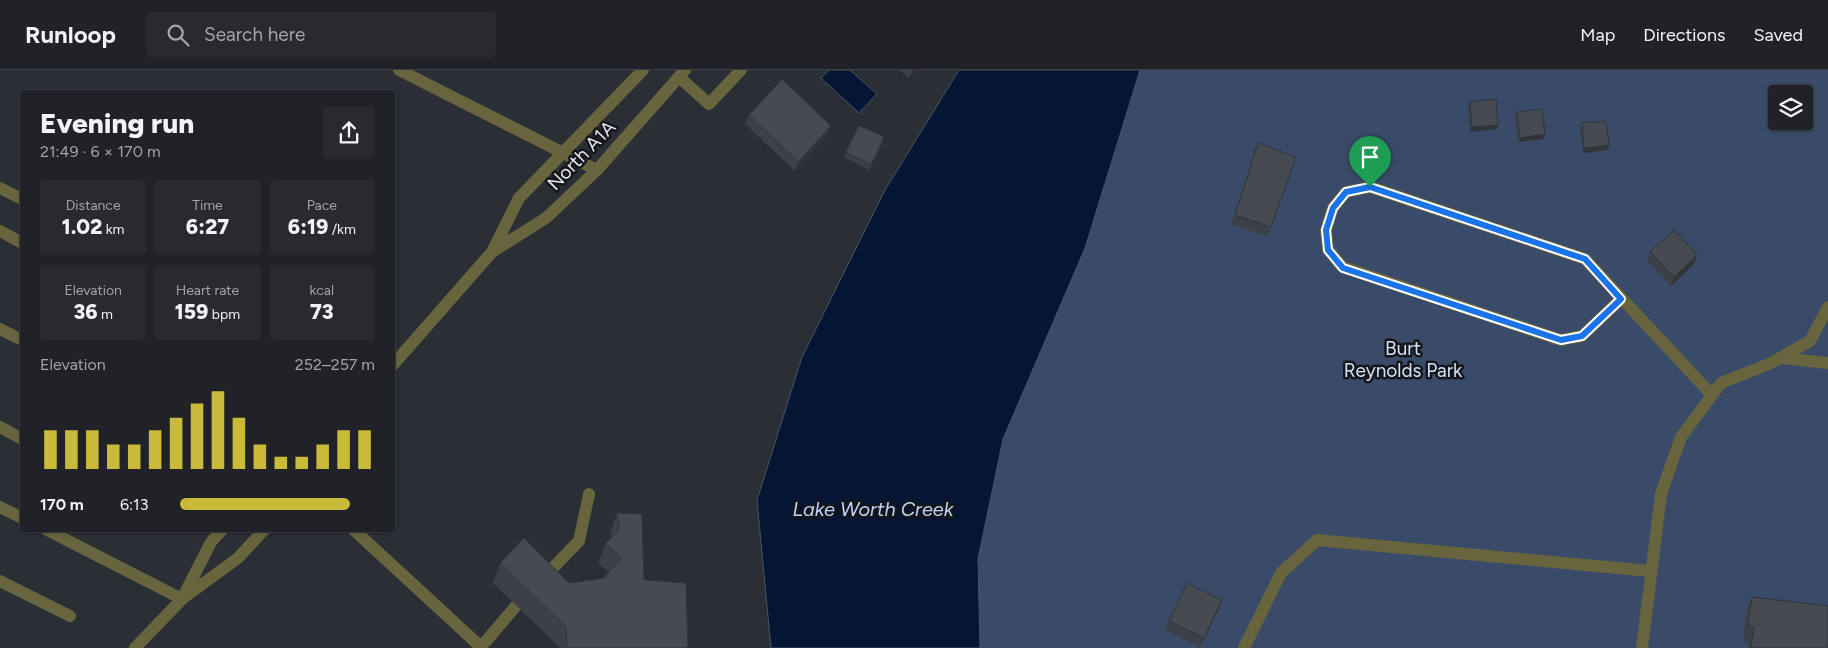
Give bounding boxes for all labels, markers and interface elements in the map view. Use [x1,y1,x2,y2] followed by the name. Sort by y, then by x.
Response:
[146,12,496,57] search box
[25,20,116,49] text: Runloop
[164,21,192,49] icon: search
[204,23,305,46] text: Search here
[1580,24,1615,46] text: Map
[1643,24,1725,46] text: Directions
[1753,24,1803,46] text: Saved
[1768,85,1813,130] map controls
[1768,85,1813,130] button: layers
[40,106,194,140] text: Evening run
[323,107,375,159] button: share
[542,116,620,195] street label: North A1A
[1349,136,1391,187] pin
[40,142,161,161] text: 21:49 · 6 × 170 m
[1356,143,1384,171] icon: arrive
[66,197,121,214] text: Distance
[192,197,223,214] text: Time
[307,197,337,214] text: Pace
[62,214,102,239] text: 1.02
[186,214,229,239] text: 6:27
[288,214,328,239] text: 6:19
[102,221,125,238] text: km
[328,221,356,238] text: /km
[64,282,122,299] text: Elevation
[176,282,239,299] text: Heart rate
[310,282,334,299] text: kcal
[73,299,98,324] text: 36
[175,299,208,324] text: 159
[310,299,334,324] text: 73
[98,306,113,323] text: m
[208,306,240,323] text: bpm
[1344,337,1463,382] park label: Burt Reynolds Park
[40,355,106,374] text: Elevation
[295,355,375,374] text: 252–257 m
[40,495,84,514] text: 170 m
[120,495,148,514] text: 6:13
[793,497,955,521] water label: Lake Worth Creek

